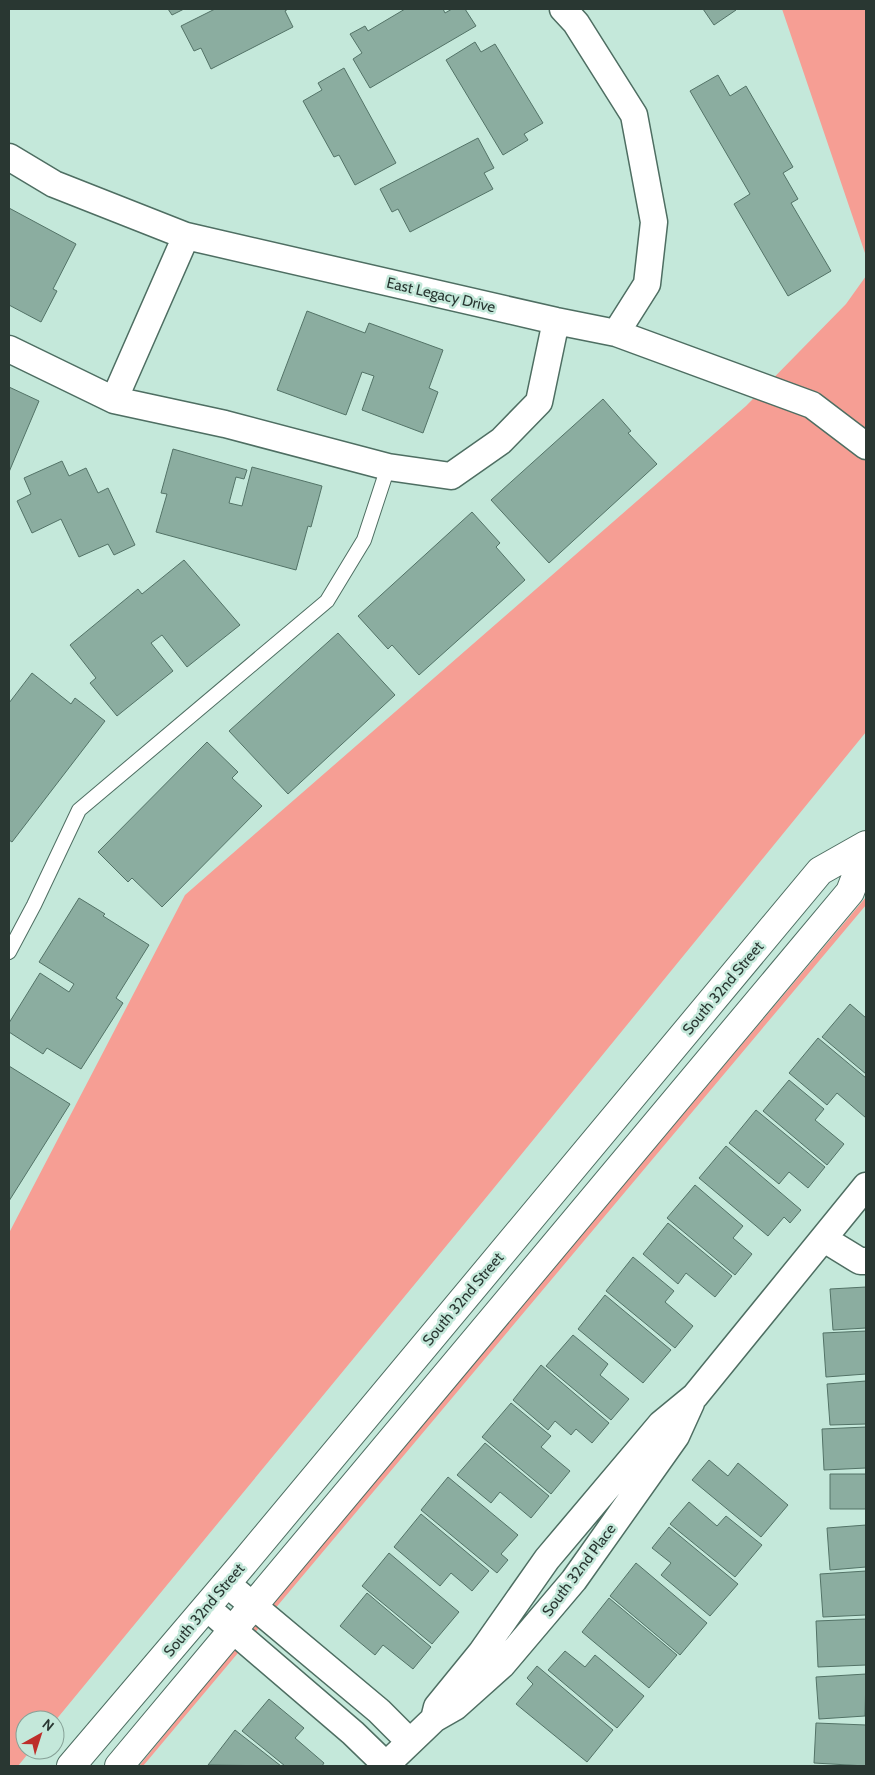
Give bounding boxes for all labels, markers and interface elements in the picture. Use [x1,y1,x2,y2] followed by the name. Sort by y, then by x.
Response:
[385,274,498,316] street label: East Legacy Drive
[679,938,767,1038] street label: South 32nd Street
[419,1249,507,1349] street label: South 32nd Street
[538,1520,620,1620] street label: South 32nd Place
[160,1560,248,1660] street label: South 32nd Street
[15,1710,65,1760] north arrow
[39,1715,58,1735] text: N

